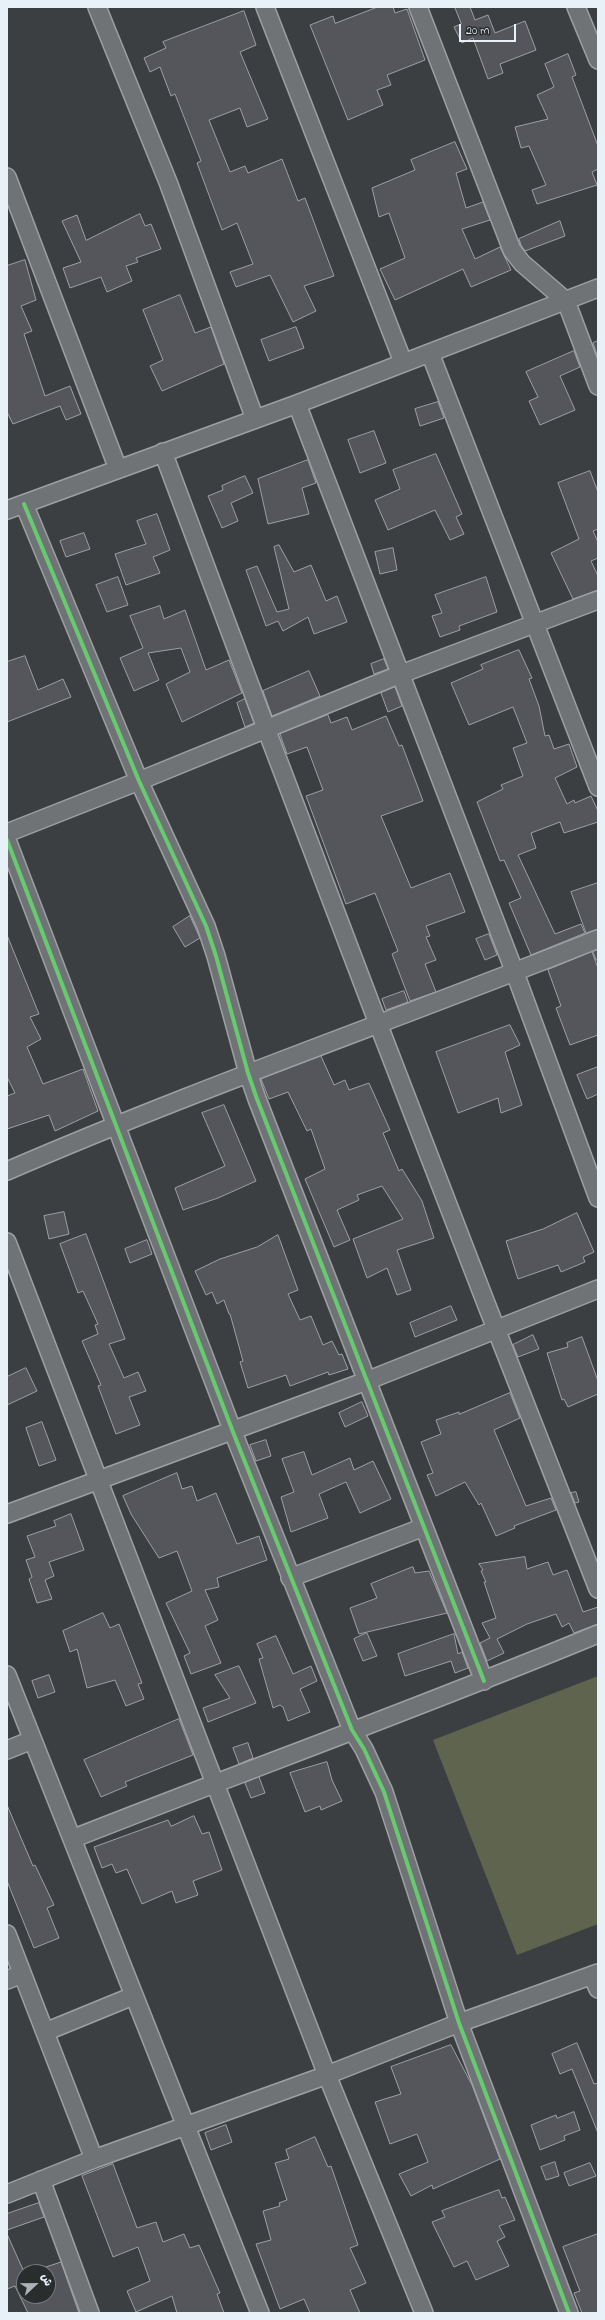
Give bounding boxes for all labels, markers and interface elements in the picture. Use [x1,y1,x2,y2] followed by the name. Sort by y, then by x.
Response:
[461,16,518,42] scale bar
[466,22,489,40] text: 20 m
[16,2264,56,2304] north arrow
[37,2271,56,2288] text: ش

